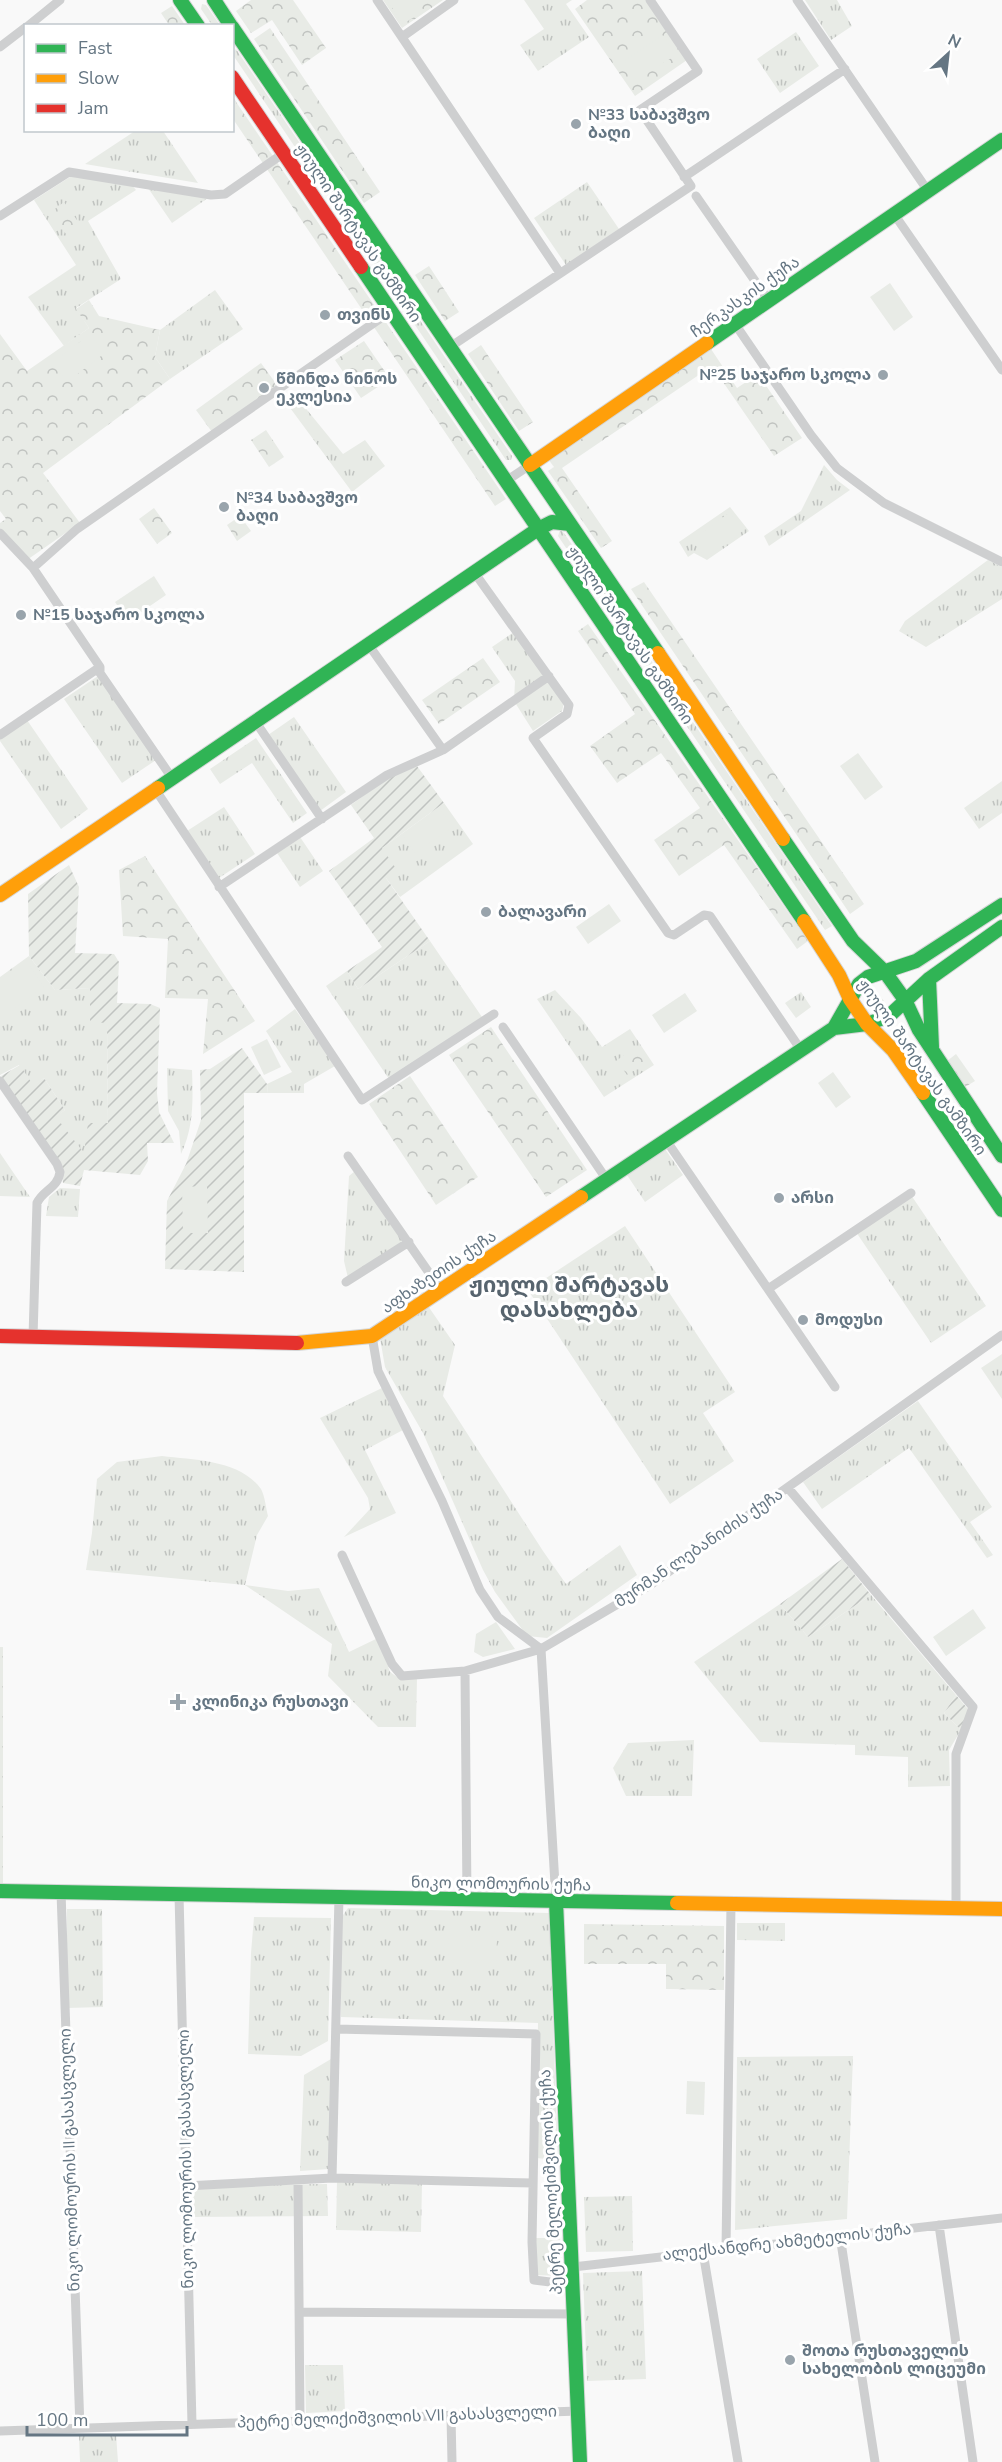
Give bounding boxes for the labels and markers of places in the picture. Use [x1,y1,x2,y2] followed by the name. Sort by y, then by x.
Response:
[588,104,710,144] place label: №33 საბავშვო ბაღი
[569,117,583,131] marker: №33 საბავშვო ბაღი
[337,304,391,326] place label: თვინს
[318,308,332,322] marker: თვინს
[699,364,871,386] place label: №25 საჯარო სკოლა
[276,368,397,408] place label: წმინდა ნინოს ეკლესია
[876,368,890,382] marker: №25 საჯარო სკოლა
[257,381,271,395] marker: წმინდა ნინოს ეკლესია
[236,487,358,527] place label: №34 საბავშვო ბაღი
[217,500,231,514] marker: №34 საბავშვო ბაღი
[33,604,205,626] place label: №15 საჯარო სკოლა
[14,608,28,622] marker: №15 საჯარო სკოლა
[498,901,587,923] place label: ბალავარი
[479,905,493,919] marker: ბალავარი
[791,1187,834,1209] place label: არსი
[772,1191,786,1205] marker: არსი
[815,1309,883,1331] place label: მოდუსი
[796,1313,810,1327] marker: მოდუსი
[192,1691,349,1713] place label: კლინიკა რუსთავი
[169,1693,187,1711] marker: კლინიკა რუსთავი
[802,2340,986,2380] place label: შოთა რუსთაველის სახელობის ლიცეუმი
[783,2353,797,2367] marker: შოთა რუსთაველის სახელობის ლიცეუმი

